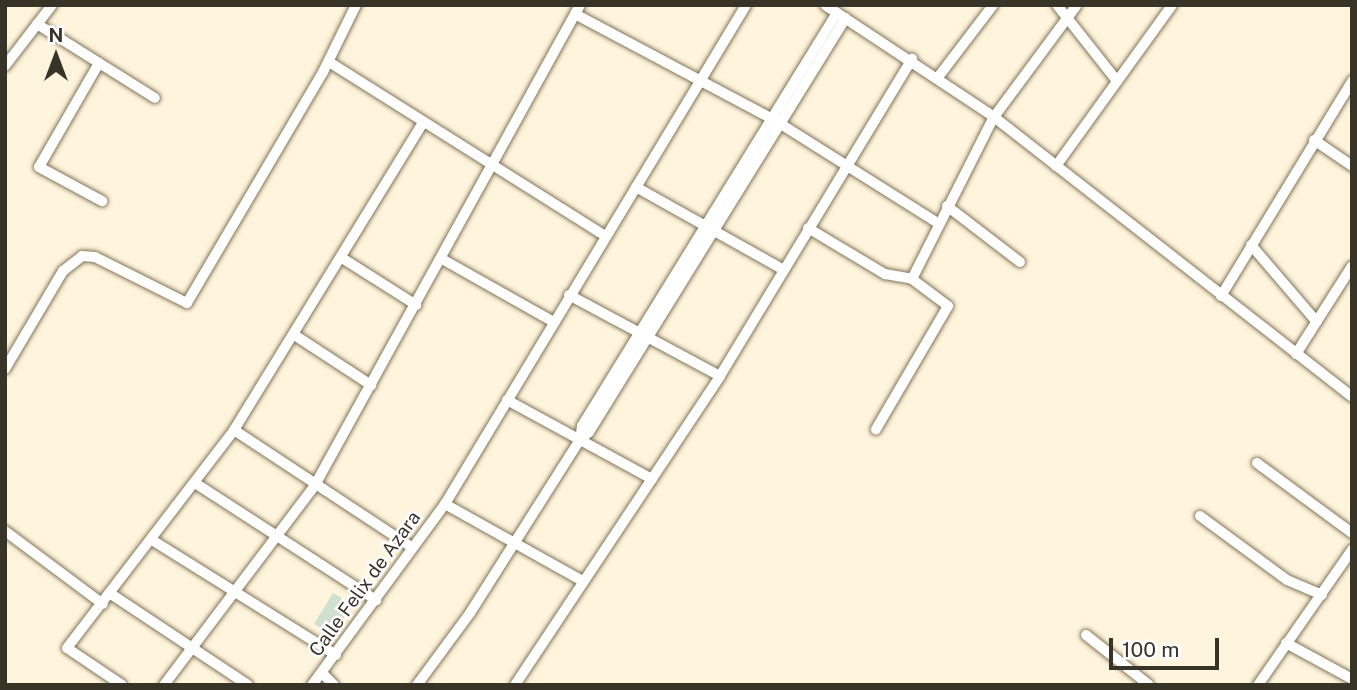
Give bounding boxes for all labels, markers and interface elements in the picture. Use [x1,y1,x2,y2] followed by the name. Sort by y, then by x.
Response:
[21,21,91,91] north arrow
[49,24,63,46] text: N
[304,507,426,661] street label: Calle Felix de Azara
[1112,624,1222,668] scale bar
[1122,637,1179,662] text: 100 m

